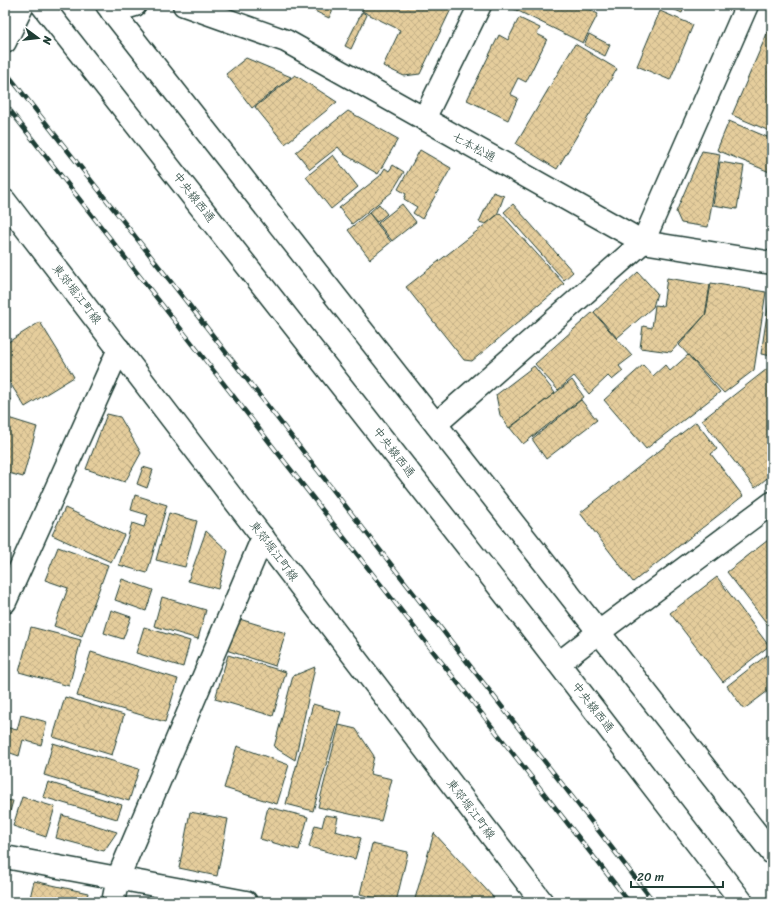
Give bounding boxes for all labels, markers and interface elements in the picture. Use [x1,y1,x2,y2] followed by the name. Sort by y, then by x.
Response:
[18,18,58,58] north arrow
[37,33,58,47] text: N
[448,126,500,168] street label: 七本松通
[167,167,221,227] street label: 中央線西通
[46,259,108,329] street label: 東郊堀江町線
[367,422,421,482] street label: 中央線西通
[244,516,304,586] street label: 東郊堀江町線
[566,677,620,737] street label: 中央線西通
[441,774,501,844] street label: 東郊堀江町線
[631,863,723,889] scale bar
[637,866,664,888] text: 20 m

